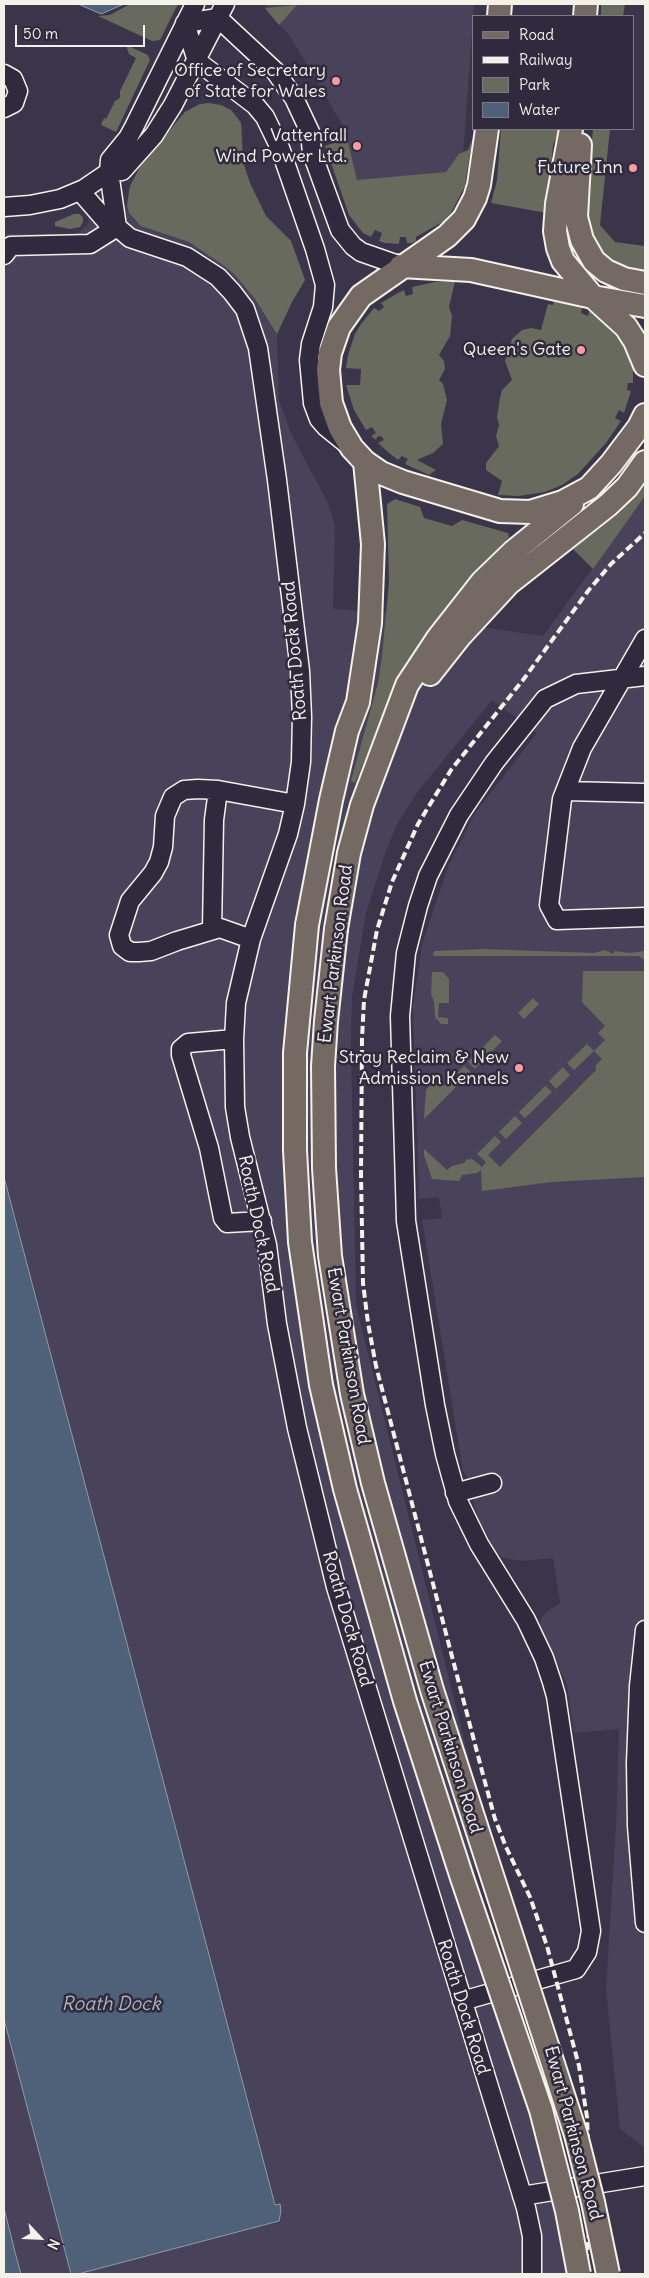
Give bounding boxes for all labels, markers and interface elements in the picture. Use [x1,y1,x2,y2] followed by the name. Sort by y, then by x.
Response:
[18,15,148,47] scale bar
[472,15,634,130] legend
[23,24,58,43] text: 50 m
[519,25,554,44] text: Road
[519,50,573,69] text: Railway
[174,60,326,102] place label: Office of Secretary of State for Wales
[330,75,342,87] marker: Office of Secretary of State for Wales
[519,75,550,94] text: Park
[519,100,560,119] text: Water
[216,125,347,168] place label: Vattenfall Wind Power Ltd.
[351,140,363,152] marker: Vattenfall Wind Power Ltd.
[537,157,623,179] place label: Future Inn
[627,162,639,174] marker: Future Inn
[463,339,571,361] place label: Queen's Gate
[575,344,587,356] marker: Queen's Gate
[278,580,312,722] street label: Roath Dock Road
[314,864,358,1044] street label: Ewart Parkinson Road
[339,1047,509,1090] place label: Stray Reclaim & New Admission Kennels
[513,1062,525,1074] marker: Stray Reclaim & New Admission Kennels
[233,1153,283,1295] street label: Roath Dock Road
[322,1266,374,1446] street label: Ewart Parkinson Road
[317,1549,377,1689] street label: Roath Dock Road
[413,1658,487,1836] street label: Ewart Parkinson Road
[432,1937,494,2077] street label: Roath Dock Road
[62,1994,160,2016] water label: Roath Dock
[539,2044,607,2222] street label: Ewart Parkinson Road
[15,2213,65,2263] north arrow
[43,2236,64,2253] text: N

